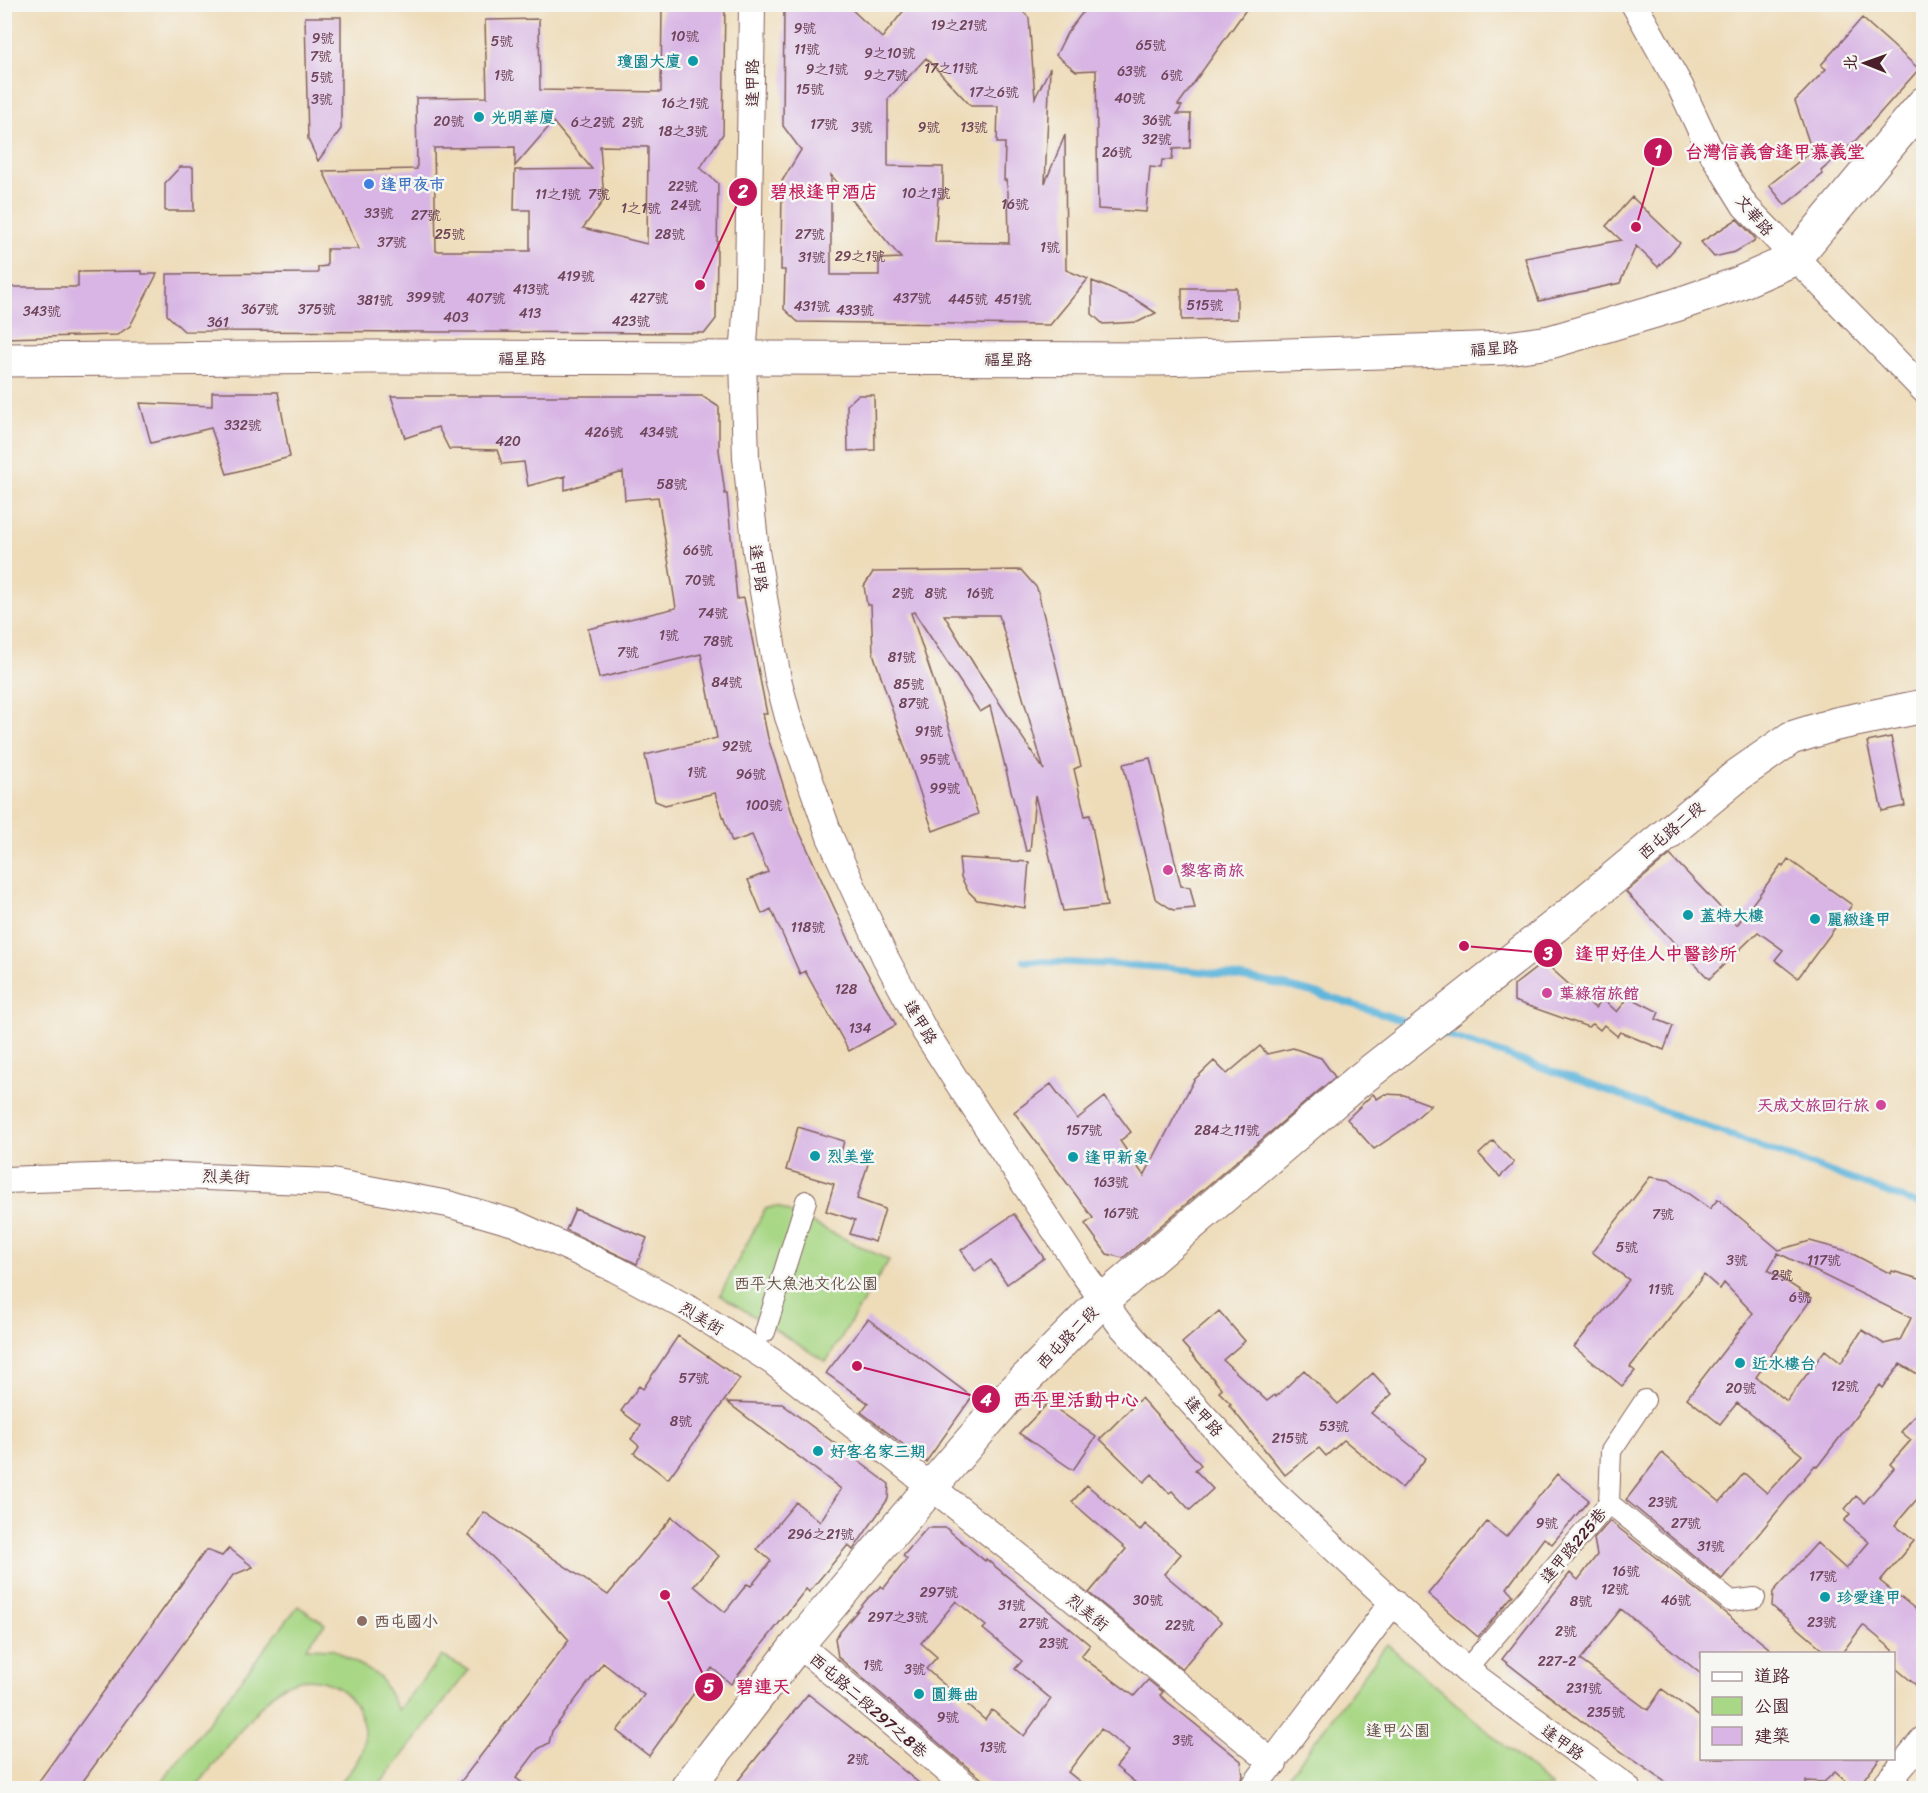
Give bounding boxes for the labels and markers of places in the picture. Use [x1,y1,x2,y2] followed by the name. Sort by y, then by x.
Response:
[617,47,681,76] place label: 瓊園大廈
[686,54,700,68] marker: 瓊園大廈
[491,103,555,132] place label: 光明華廈
[472,110,486,124] marker: 光明華廈
[1643,134,1877,170] callout: 台灣信義會逢甲慕義堂
[381,170,445,199] place label: 逢甲夜市
[728,174,890,210] callout: 碧根逢甲酒店
[362,177,376,191] marker: 逢甲夜市
[1180,856,1245,885] place label: 黎客商旅
[1161,863,1175,877] marker: 黎客商旅
[1700,901,1764,930] place label: 蓋特大樓
[1827,905,1891,934] place label: 麗緻逢甲
[1681,908,1695,922] marker: 蓋特大樓
[1808,912,1822,926] marker: 麗緻逢甲
[1533,935,1749,971] callout: 逢甲好佳人中醫診所
[1559,979,1639,1008] place label: 葉綠宿旅館
[1540,986,1554,1000] marker: 葉綠宿旅館
[1757,1091,1870,1120] place label: 天成文旅回行旅
[1874,1098,1888,1112] marker: 天成文旅回行旅
[827,1142,875,1171] place label: 烈美堂
[1085,1143,1149,1172] place label: 逢甲新象
[808,1149,822,1163] marker: 烈美堂
[1066,1150,1080,1164] marker: 逢甲新象
[1752,1349,1816,1378] place label: 近水樓台
[1733,1356,1747,1370] marker: 近水樓台
[971,1381,1151,1417] callout: 西平里活動中心
[830,1437,926,1466] place label: 好客名家三期
[811,1444,825,1458] marker: 好客名家三期
[1837,1583,1901,1612] place label: 珍愛逢甲
[1818,1590,1832,1604] marker: 珍愛逢甲
[374,1607,438,1636] place label: 西屯國小
[355,1614,369,1628] marker: 西屯國小
[694,1669,802,1705] callout: 碧連天
[931,1680,979,1709] place label: 圓舞曲
[912,1687,926,1701] marker: 圓舞曲

